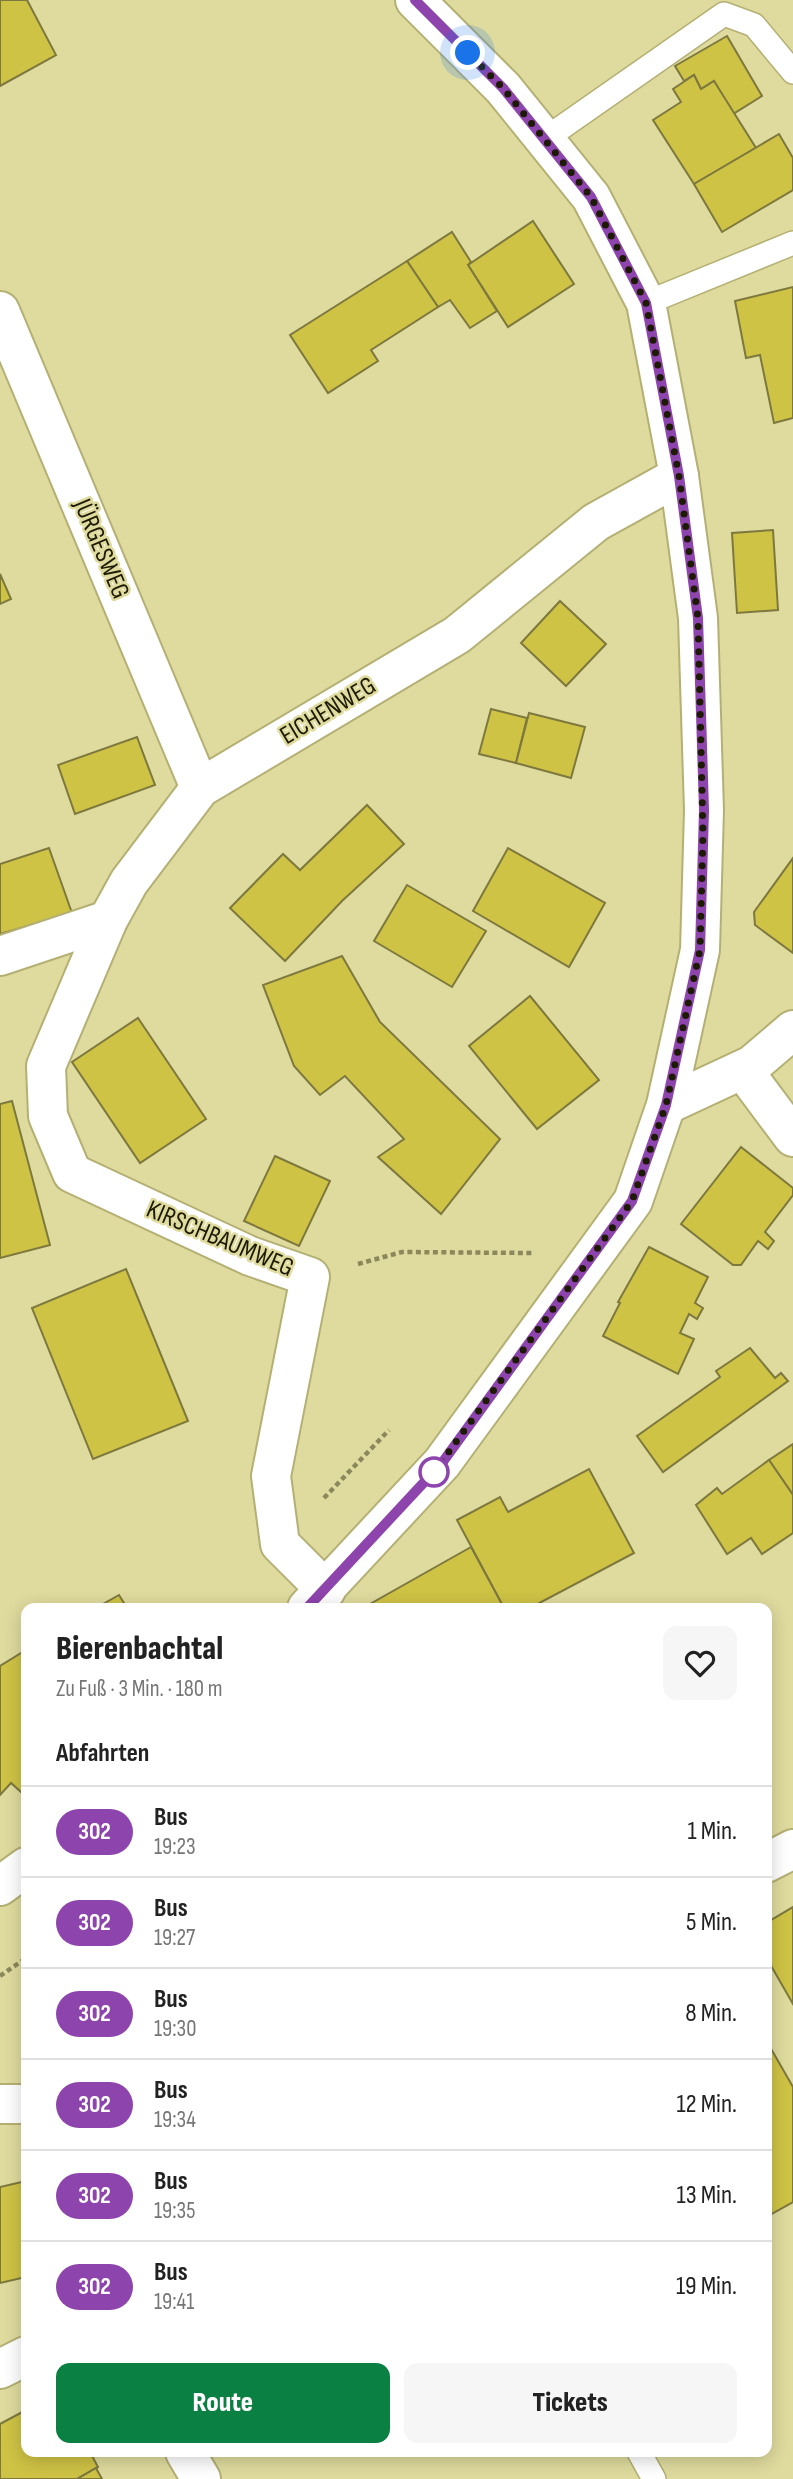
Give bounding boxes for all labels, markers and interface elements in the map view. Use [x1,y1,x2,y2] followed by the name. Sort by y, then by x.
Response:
[450,35,485,70] your location
[66,494,136,603] street label: JÜRGESWEG
[275,670,381,752] street label: EICHENWEG
[142,1194,298,1284] street label: KIRSCHBAUMWEG
[419,1457,449,1487] unlabelled marker
[663,1626,737,1700] button: heart
[56,1629,223,1669] text: Bierenbachtal
[56,1675,223,1703] text: Zu Fuß · 3 Min. · 180 m
[56,1738,149,1769] text: Abfahrten
[154,1802,188,1833] text: Bus
[687,1816,737,1847] text: 1 Min.
[78,1817,111,1846] text: 302
[154,1833,196,1861] text: 19:23
[154,1893,188,1924] text: Bus
[686,1907,737,1938] text: 5 Min.
[78,1908,111,1937] text: 302
[154,1924,195,1952] text: 19:27
[154,1984,188,2015] text: Bus
[685,1998,737,2029] text: 8 Min.
[78,1999,111,2028] text: 302
[154,2015,196,2043] text: 19:30
[154,2075,188,2106] text: Bus
[676,2089,737,2120] text: 12 Min.
[78,2090,111,2119] text: 302
[154,2106,196,2134] text: 19:34
[154,2166,188,2197] text: Bus
[677,2180,737,2211] text: 13 Min.
[78,2181,111,2210] text: 302
[154,2197,195,2225] text: 19:35
[154,2257,188,2288] text: Bus
[676,2271,737,2302] text: 19 Min.
[78,2272,111,2301] text: 302
[154,2288,194,2316] text: 19:41
[56,2363,390,2443] button: Route
[404,2363,737,2443] button: Tickets

